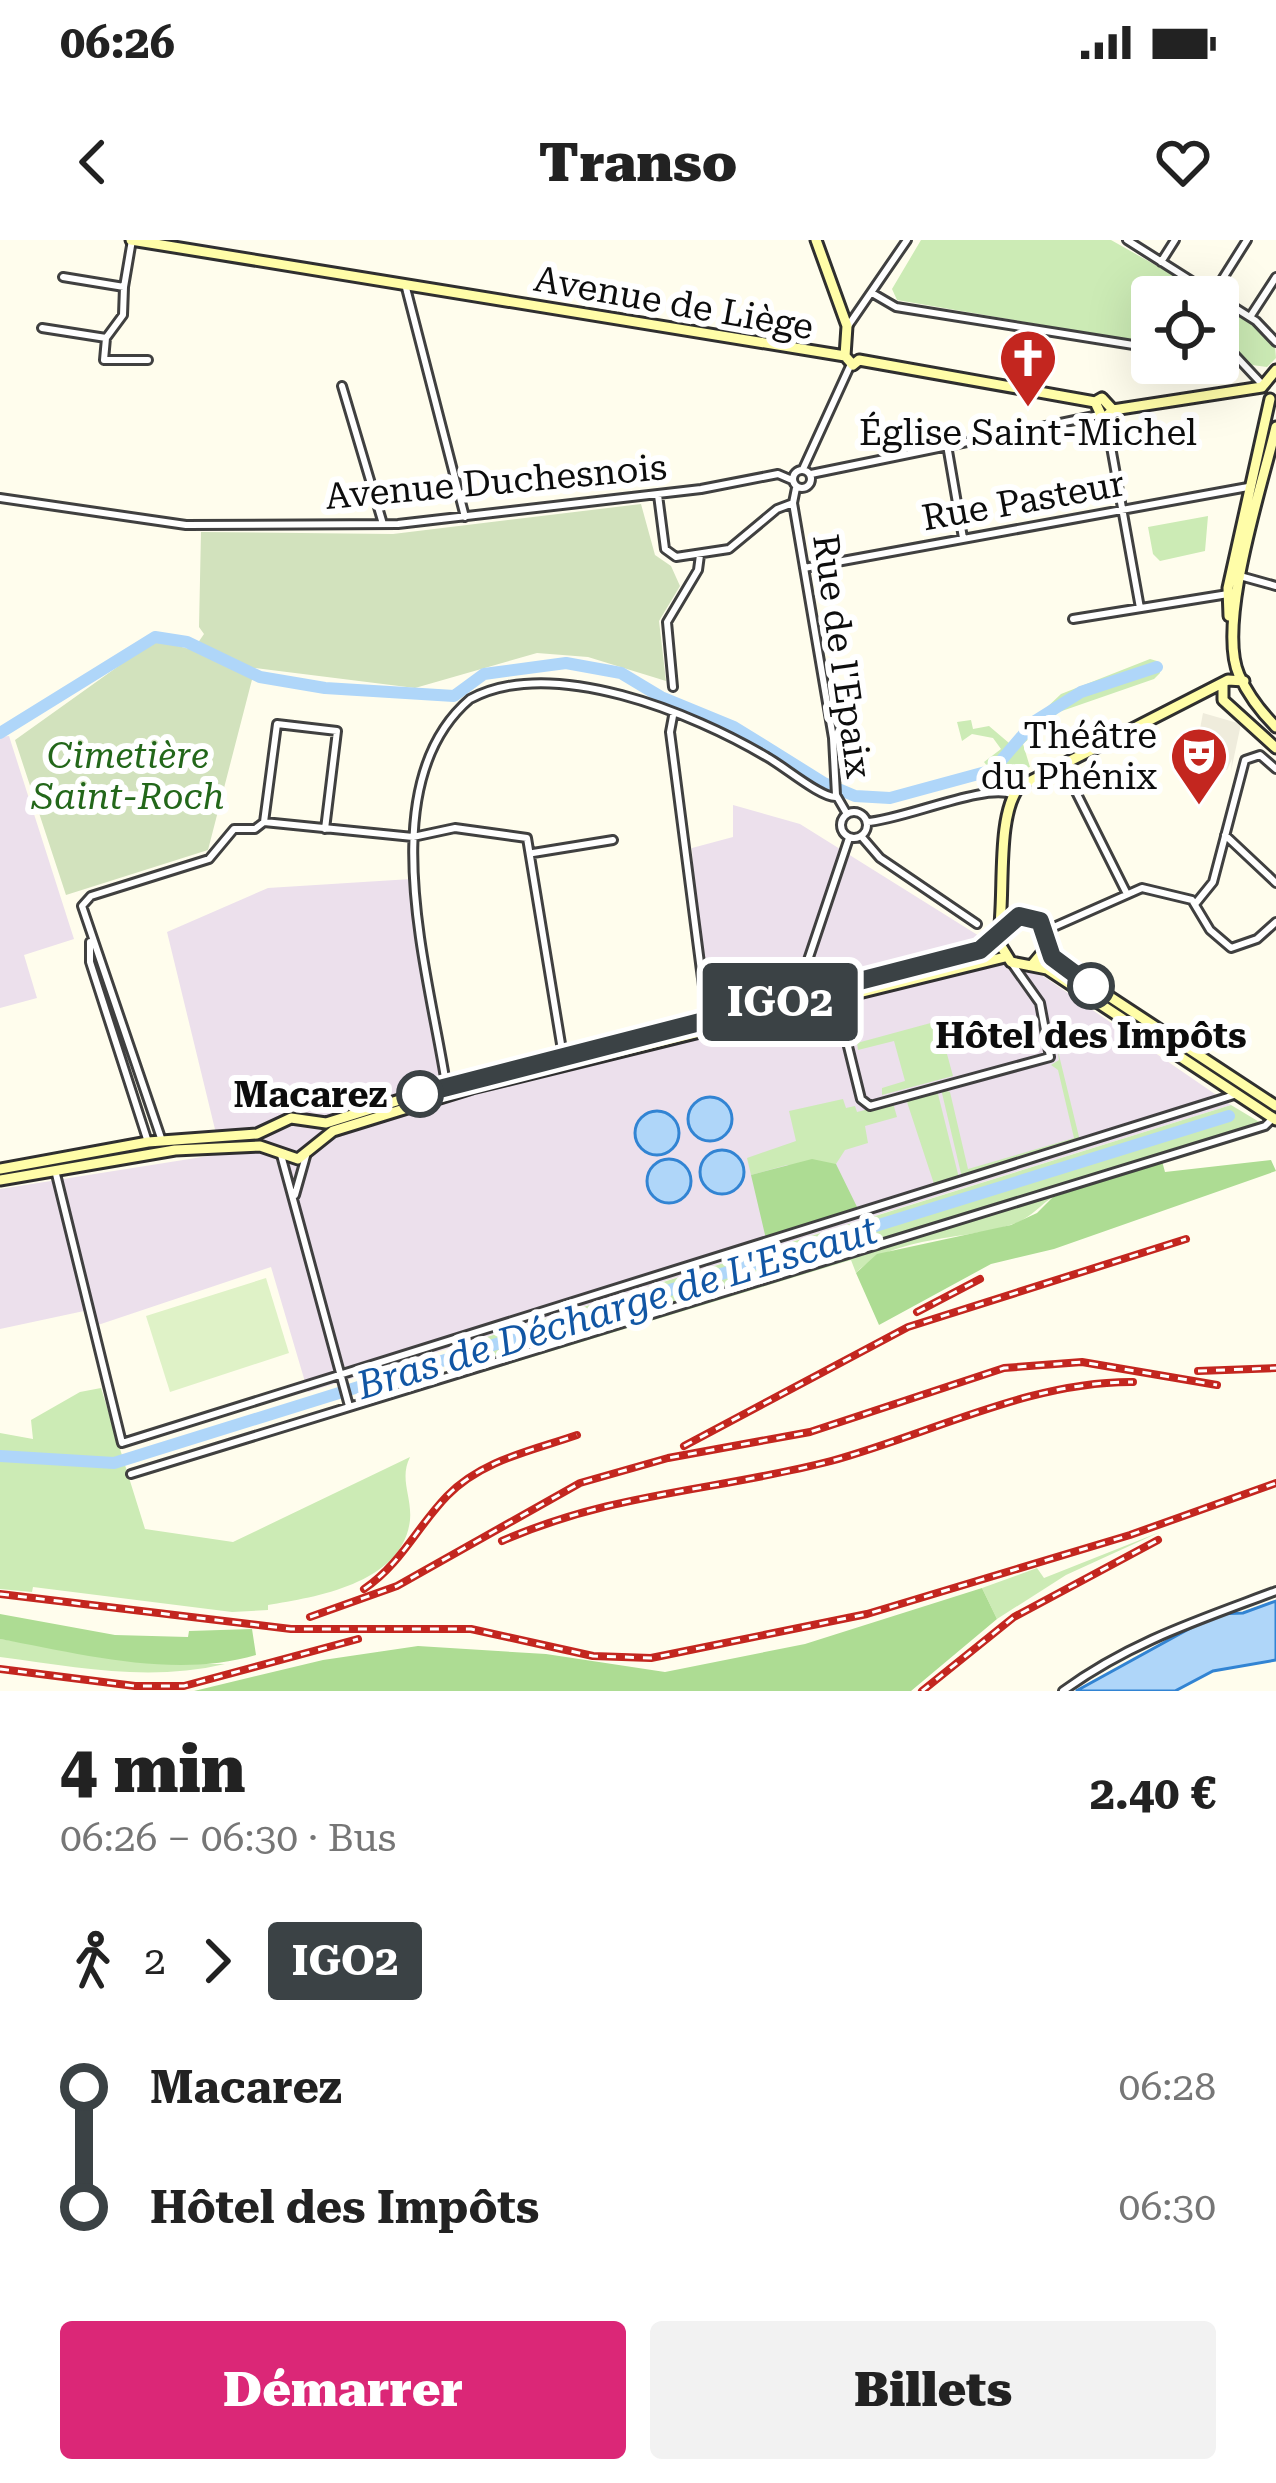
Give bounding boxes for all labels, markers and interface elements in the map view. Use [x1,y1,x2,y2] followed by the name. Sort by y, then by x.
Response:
[60,16,175,69] text: 06:26
[60,129,126,195] icon: back
[1150,129,1216,195] icon: heart
[539,131,737,194] text: Transo
[531,258,817,348] street label: Avenue de Liège
[1131,276,1239,384] map controls
[1131,276,1239,384] button: locate
[997,327,1059,409] church icon: Église Saint-Michel
[859,411,1197,454] place label: Église Saint-Michel
[324,446,669,518] street label: Avenue Duchesnois
[919,463,1128,539] street label: Rue Pasteur
[804,532,880,781] street label: Rue de l'Epaix
[981,715,1157,798] place label: Théâtre du Phénix
[1168,725,1230,807] theatre icon: Théâtre du Phénix
[31,735,224,818] park label: Cimetière Saint-Roch
[696,963,864,1041] line badge: IGO2
[1069,964,1113,1008] marker: Hôtel des Impôts
[727,977,833,1026] text: IGO2
[935,1015,1247,1057] place label: Hôtel des Impôts
[398,1072,442,1116] marker: Macarez
[233,1074,387,1116] place label: Macarez
[350,1207,884,1409] water label: Bras de Décharge de L'Escaut
[60,1731,246,1808] text: 4 min
[1090,1767,1216,1820] text: 2.40 €
[60,1815,396,1861] text: 06:26 – 06:30 · Bus
[60,1928,126,1994] icon: walk
[184,1928,250,1994] icon: forward
[292,1936,398,1985] text: IGO2
[144,1938,166,1984] text: 2
[150,2061,342,2114] text: Macarez
[1119,2064,1216,2110] text: 06:28
[150,2181,539,2234] text: Hôtel des Impôts
[1119,2184,1216,2230] text: 06:30
[60,2321,626,2459] button: Démarrer
[650,2321,1216,2459] button: Billets

